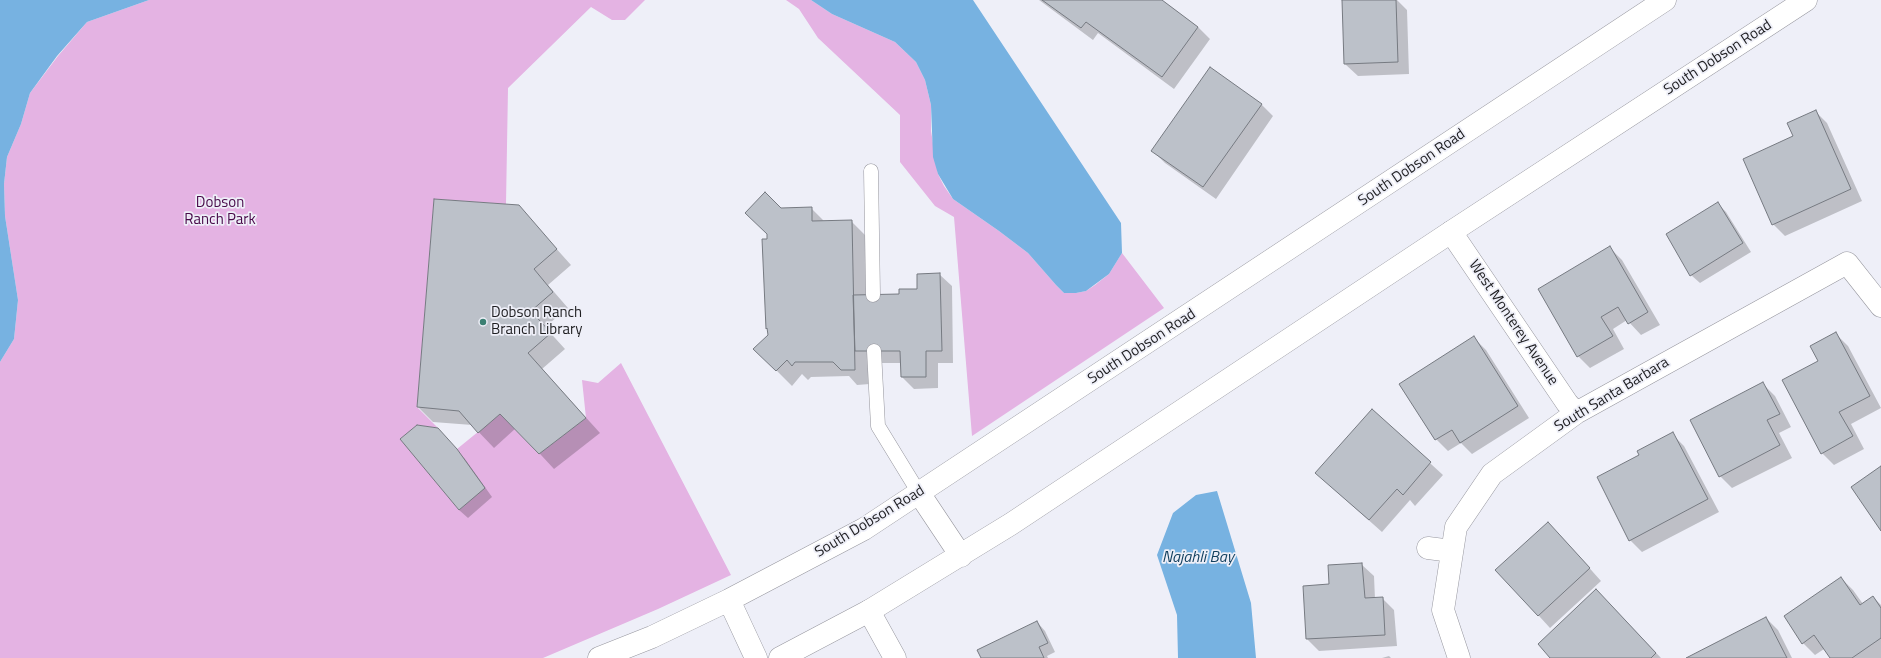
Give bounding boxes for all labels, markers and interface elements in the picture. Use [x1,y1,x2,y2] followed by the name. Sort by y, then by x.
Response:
[1661,16,1775,100] street label: South Dobson Road
[1355,126,1469,210] street label: South Dobson Road
[184,194,256,229] park label: Dobson Ranch Park
[1464,257,1562,389] street label: West Monterey Avenue
[491,304,582,339] place label: Dobson Ranch Branch Library
[1085,305,1199,389] street label: South Dobson Road
[478,317,488,327] marker: Dobson Ranch Branch Library
[1551,354,1673,436] street label: South Santa Barbara
[812,482,928,562] street label: South Dobson Road
[1162,548,1234,568] water label: Najahli Bay

